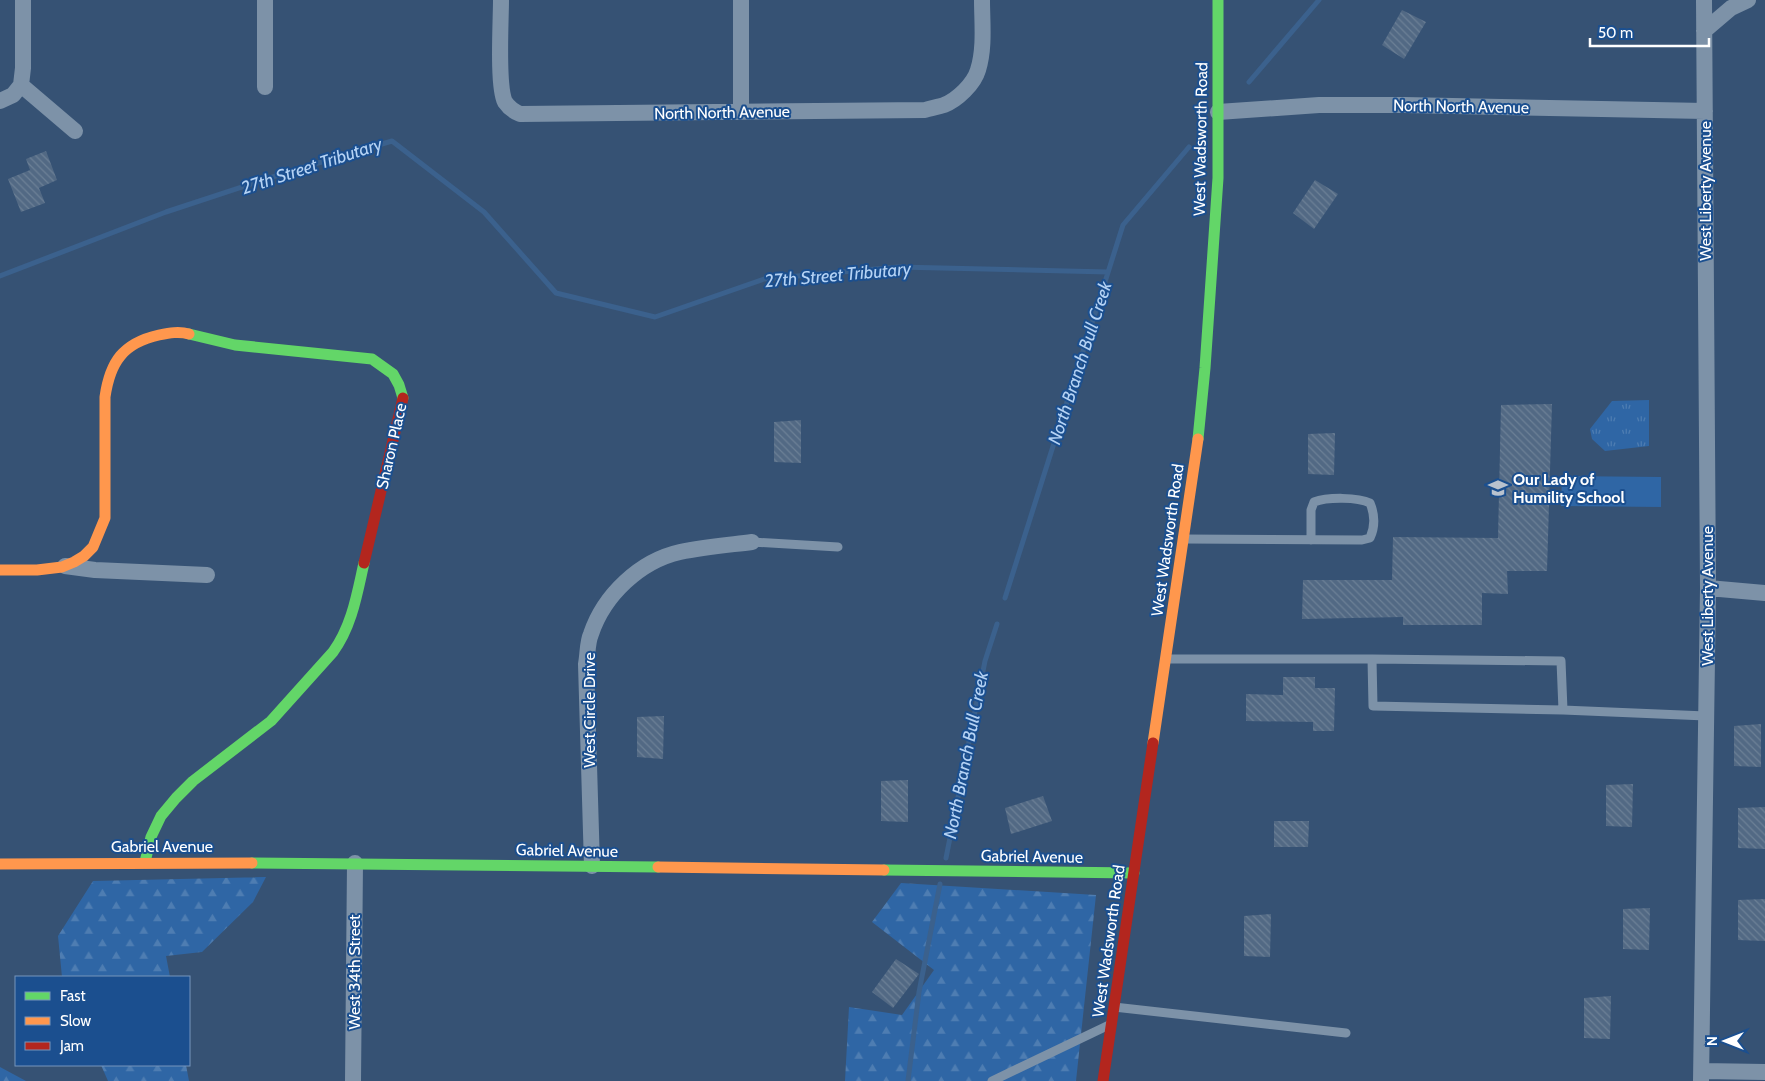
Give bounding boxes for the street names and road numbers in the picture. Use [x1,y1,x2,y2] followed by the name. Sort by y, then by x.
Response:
[1190,62,1211,216] street label: West Wadsworth Road
[1393,96,1529,117] street label: North North Avenue
[654,102,790,123] street label: North North Avenue
[1696,121,1715,261] street label: West Liberty Avenue
[372,401,411,491] street label: Sharon Place
[1147,463,1188,618] street label: West Wadsworth Road
[1698,526,1717,666] street label: West Liberty Avenue
[580,652,599,768] street label: West Circle Drive
[111,837,213,856] street label: Gabriel Avenue
[516,840,618,861] street label: Gabriel Avenue
[981,846,1083,867] street label: Gabriel Avenue
[1088,864,1129,1019] street label: West Wadsworth Road
[345,914,364,1030] street label: West 34th Street

